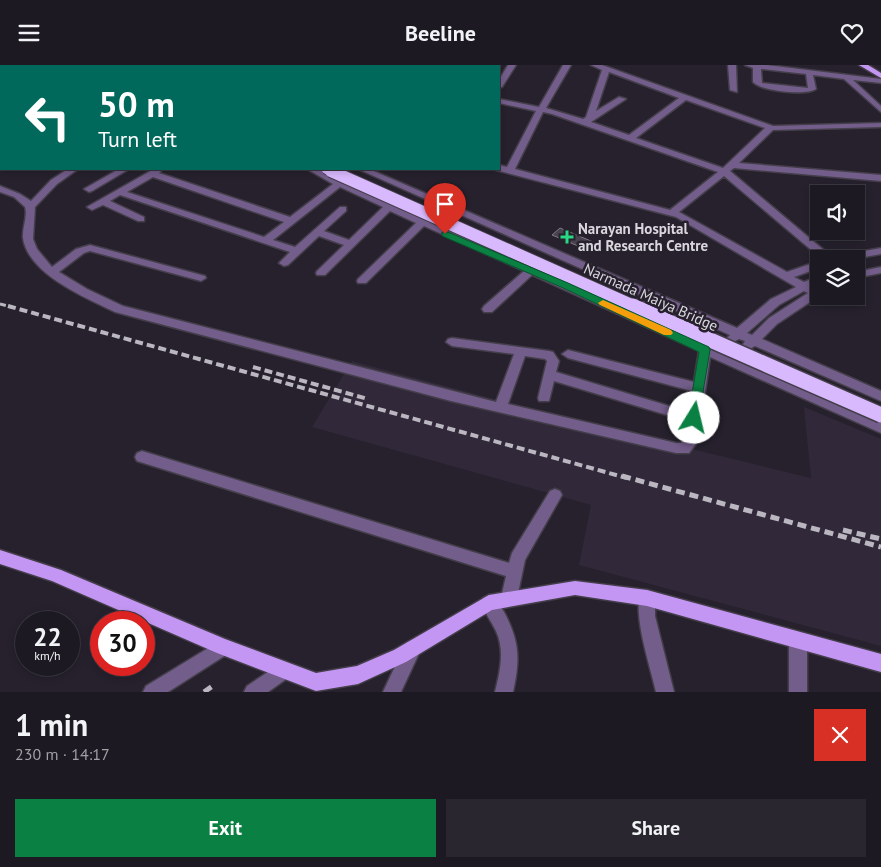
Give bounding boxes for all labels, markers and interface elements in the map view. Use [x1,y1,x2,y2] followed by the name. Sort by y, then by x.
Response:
[15,19,43,47] icon: menu
[405,19,476,47] text: Beeline
[838,19,866,47] icon: heart
[98,81,175,127] text: 50 m
[15,85,80,150] icon: left
[98,125,177,153] text: Turn left
[424,183,466,234] pin
[810,185,865,305] map controls
[810,185,865,240] button: sound
[431,190,459,218] icon: arrive
[578,219,708,255] place label: Narayan Hospital and Research Centre
[560,230,574,244] marker: Narayan Hospital and Research Centre
[810,250,865,305] button: layers
[581,259,721,335] street label: Narmada Maiya Bridge
[667,391,719,443] position arrow
[90,611,155,676] speed limit sign: 30
[33,621,62,653] text: 22
[34,648,61,663] text: km/h
[15,705,88,744] text: 1 min
[814,709,866,761] button: close
[15,744,110,764] text: 230 m · 14:17
[15,799,436,857] button: Exit
[446,799,866,857] button: Share

